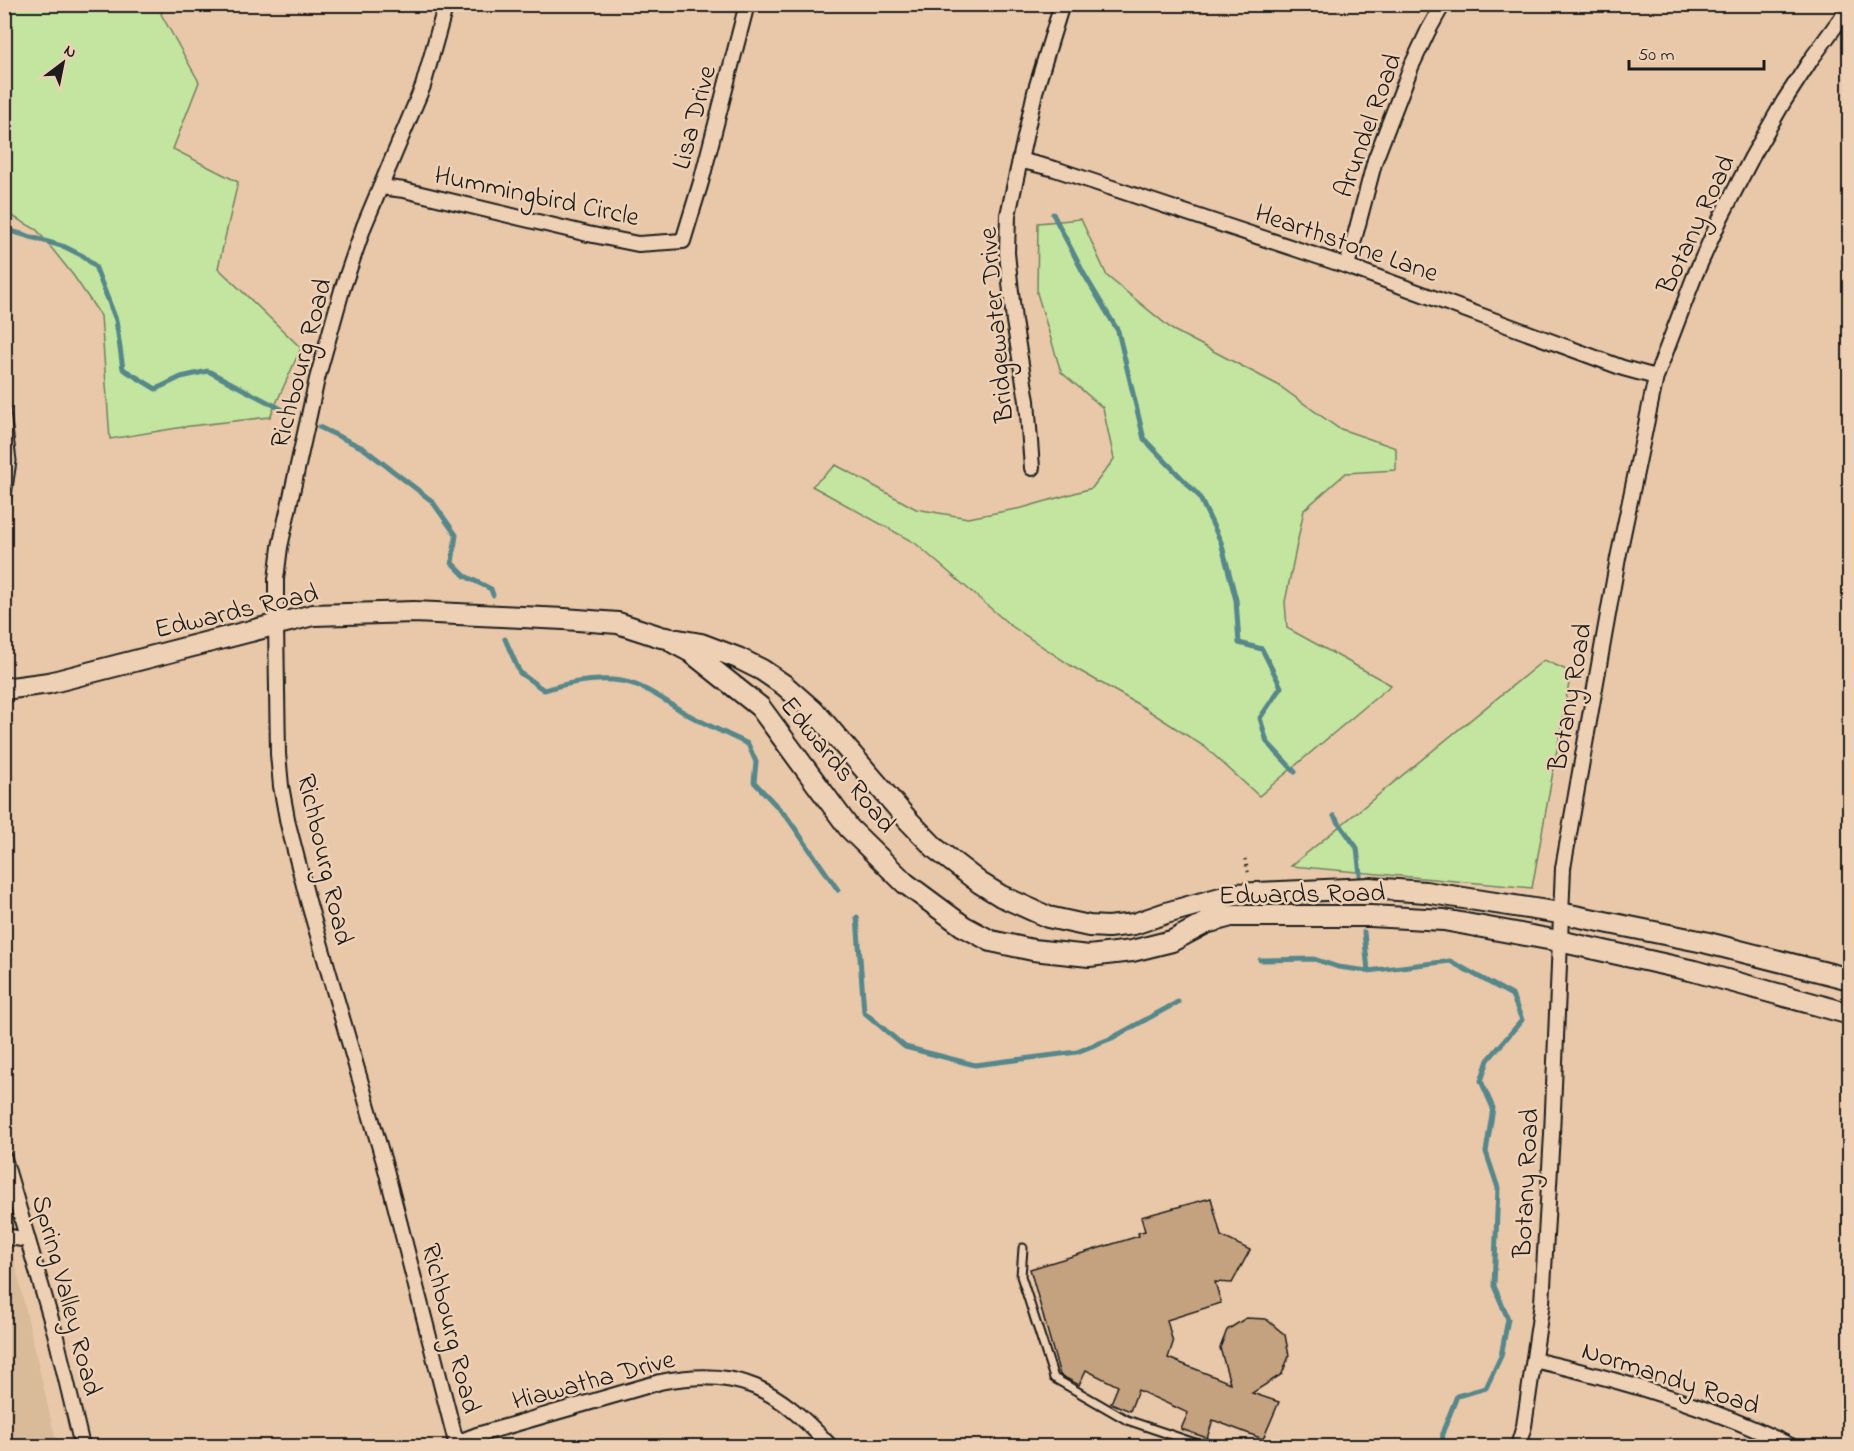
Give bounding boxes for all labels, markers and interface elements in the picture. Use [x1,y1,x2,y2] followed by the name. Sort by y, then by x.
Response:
[33,33,93,93] north arrow
[1629,33,1764,71] scale bar
[59,39,81,65] text: N
[1638,43,1675,69] text: 50 m
[1325,48,1413,203] street label: Arundel Road
[663,60,728,174] street label: Lisa Drive
[1648,149,1747,302] street label: Botany Road
[431,157,643,238] street label: Hummingbird Circle
[1249,195,1444,294] street label: Hearthstone Lane
[969,225,1026,425] street label: Bridgewater Drive
[261,274,344,453] street label: Richbourg Road
[151,575,322,650] street label: Edwards Road
[1539,620,1604,776] street label: Botany Road
[769,689,905,843] street label: Edwards Road
[285,770,362,949] street label: Richbourg Road
[1218,875,1386,916] street label: Edwards Road
[1504,1107,1551,1260] street label: Botany Road
[20,1191,111,1400] street label: Spring Valley Road
[410,1239,490,1418] street label: Richbourg Road
[1576,1332,1764,1427] street label: Normandy Road
[508,1341,680,1422] street label: Hiawatha Drive

